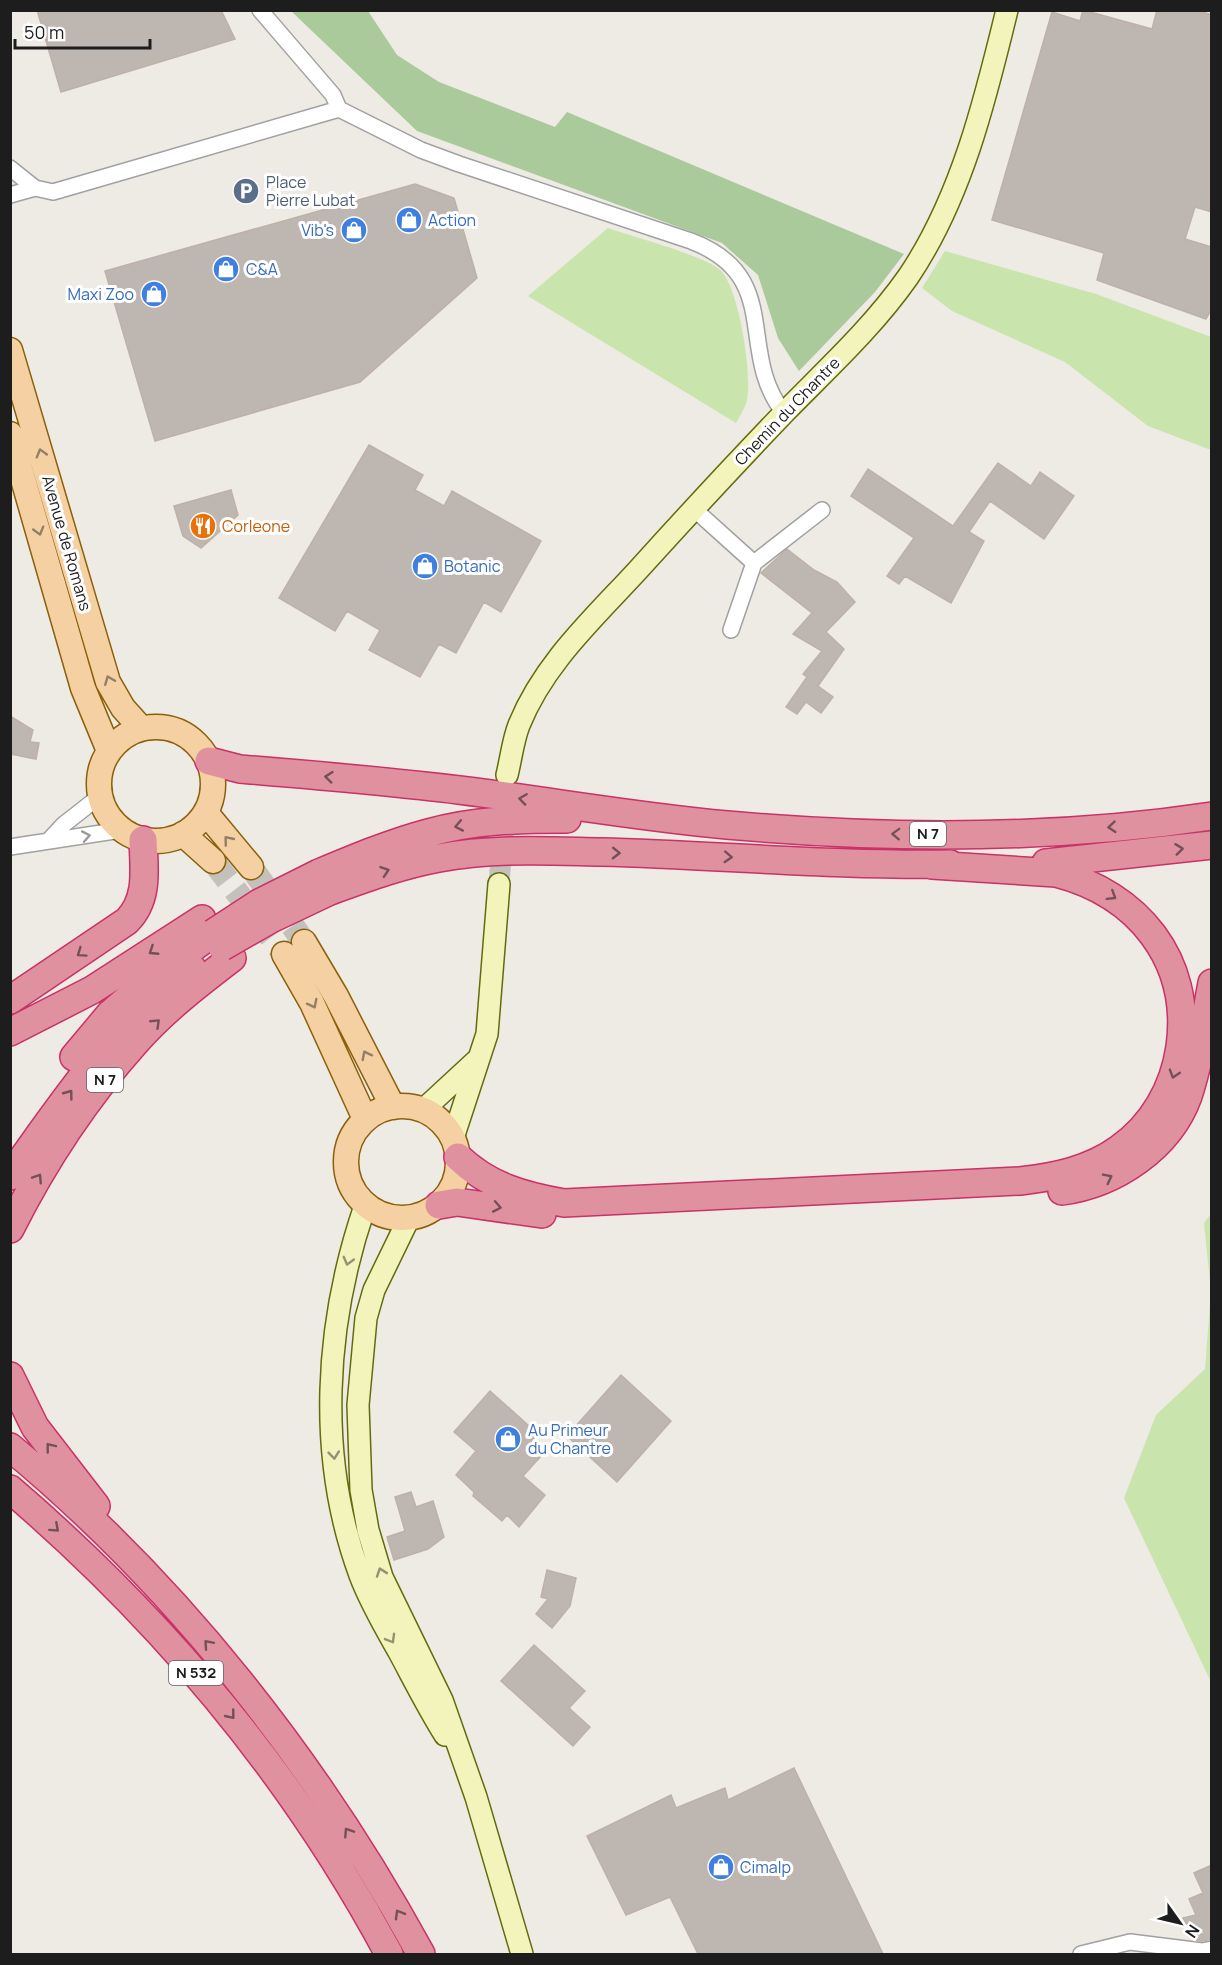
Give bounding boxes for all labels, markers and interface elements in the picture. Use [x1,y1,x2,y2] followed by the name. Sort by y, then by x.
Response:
[15,12,150,50] scale bar
[24,20,64,44] text: 50 m
[266,171,355,211] place label: Place Pierre Lubat
[231,176,261,206] parking icon: Place Pierre Lubat
[394,205,424,235] shop icon: Action
[428,209,476,231] place label: Action
[339,215,369,245] shop icon: Vib's
[301,219,334,241] place label: Vib's
[211,254,241,284] shop icon: C&A
[246,258,278,280] place label: C&A
[139,279,169,309] shop icon: Maxi Zoo
[68,283,134,305] place label: Maxi Zoo
[729,352,845,470] street label: Chemin du Chantre
[36,448,48,459] one-way arrow
[37,473,97,613] street label: Avenue de Romans
[188,511,218,541] restaurant icon: Corleone
[222,515,290,537] place label: Corleone
[32,525,44,536] one-way arrow
[410,551,440,581] shop icon: Botanic
[444,555,501,577] place label: Botanic
[103,676,116,686] one-way arrow
[325,771,334,784] one-way arrow
[518,793,528,805] one-way arrow
[454,819,464,832] one-way arrow
[1107,820,1116,833] one-way arrow
[910,822,946,846] road number: N 7
[892,827,901,840] one-way arrow
[80,830,90,843] one-way arrow
[224,836,235,847] one-way arrow
[1174,844,1184,856] one-way arrow
[611,846,620,859] one-way arrow
[723,850,732,863] one-way arrow
[379,866,390,879] one-way arrow
[1106,889,1116,901] one-way arrow
[149,944,160,955] one-way arrow
[77,946,88,957] one-way arrow
[305,998,317,1009] one-way arrow
[149,1019,159,1030] one-way arrow
[361,1050,373,1061] one-way arrow
[87,1068,123,1092] road number: N 7
[1169,1068,1181,1079] one-way arrow
[62,1090,73,1101] one-way arrow
[1101,1173,1112,1185] one-way arrow
[31,1174,43,1184] one-way arrow
[491,1200,501,1213] one-way arrow
[343,1256,355,1266] one-way arrow
[528,1419,611,1459] place label: Au Primeur du Chantre
[493,1424,523,1454] shop icon: Au Primeur du Chantre
[46,1443,57,1454] one-way arrow
[328,1450,340,1459] one-way arrow
[48,1521,58,1532] one-way arrow
[376,1567,389,1578] one-way arrow
[384,1633,396,1644] one-way arrow
[204,1640,215,1651] one-way arrow
[169,1661,223,1685] road number: N 532
[224,1708,235,1719] one-way arrow
[344,1828,355,1839] one-way arrow
[706,1852,736,1882] shop icon: Cimalp
[740,1856,791,1878] place label: Cimalp
[1150,1893,1210,1953] north arrow
[394,1910,406,1920] one-way arrow
[1180,1920,1205,1942] text: N

